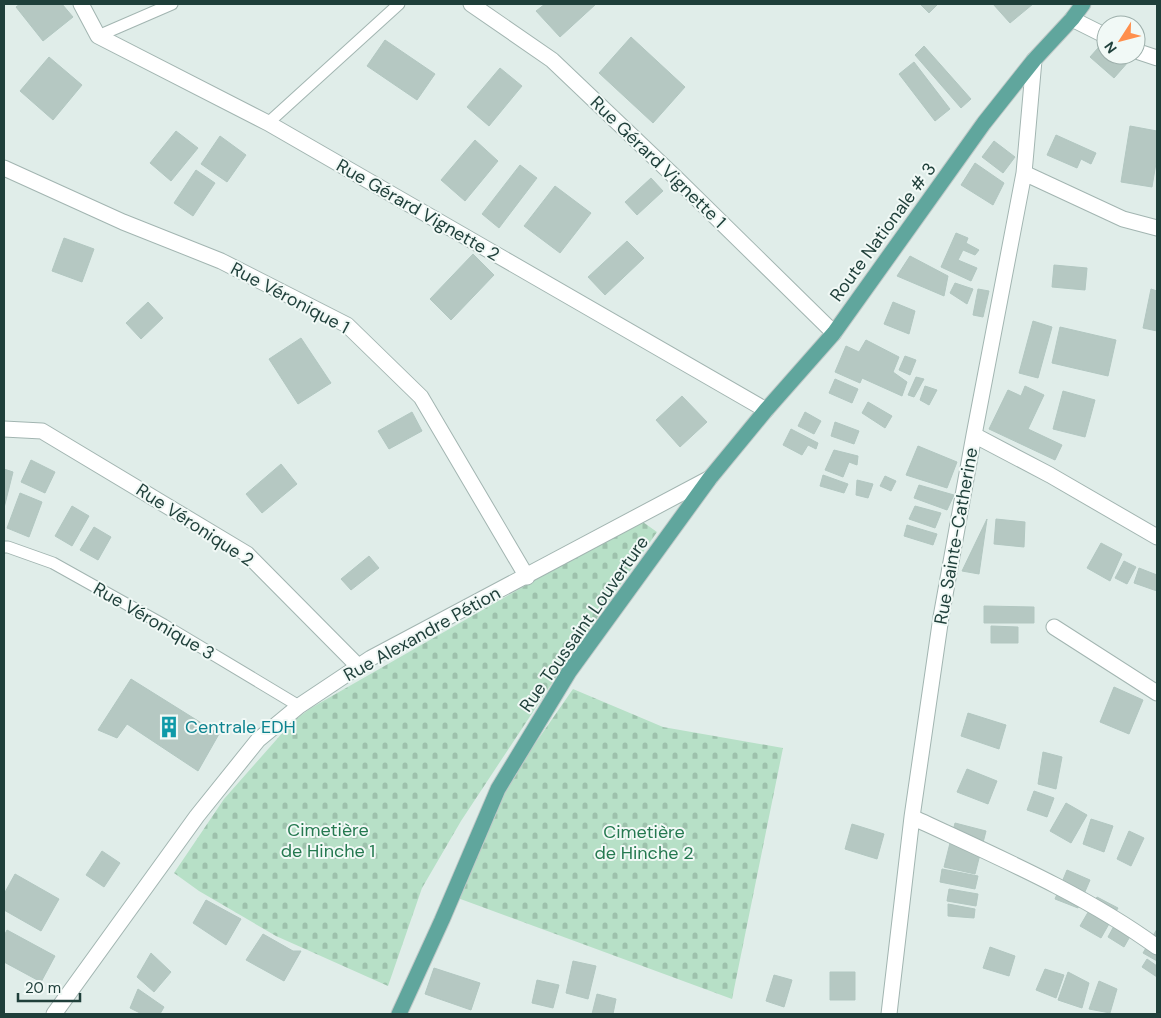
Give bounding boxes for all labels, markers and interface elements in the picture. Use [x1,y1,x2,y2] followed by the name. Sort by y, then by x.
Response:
[1096,15,1146,65] north arrow
[1100,38,1121,57] text: N
[585,91,731,233] street label: Rue Gérard Vignette 1
[332,153,504,267] street label: Rue Gérard Vignette 2
[824,158,942,306] street label: Route Nationale # 3
[227,257,353,339] street label: Rue Véronique 1
[929,446,983,626] street label: Rue Sainte-Catherine
[132,478,258,572] street label: Rue Véronique 2
[514,531,654,717] street label: Rue Toussaint Louverture
[89,577,219,665] street label: Rue Véronique 3
[339,581,505,687] street label: Rue Alexandre Pétion
[156,714,182,740] building icon: Centrale EDH
[185,715,296,739] place label: Centrale EDH
[281,818,375,863] park label: Cimetière de Hinche 1
[594,820,694,865] park label: Cimetière de Hinche 2
[18,970,80,1002] scale bar
[25,978,61,998] text: 20 m

